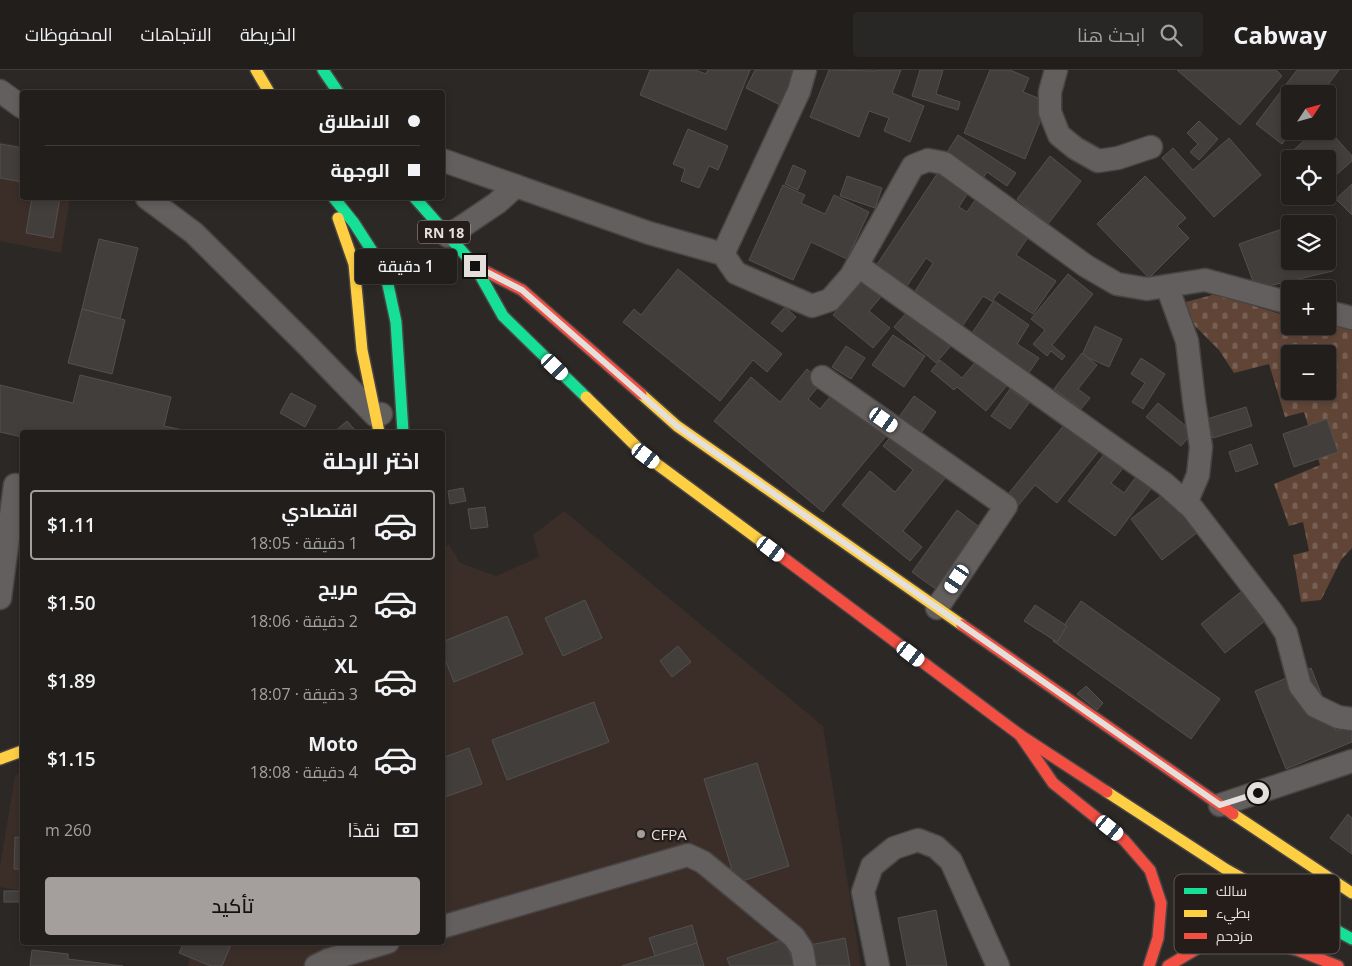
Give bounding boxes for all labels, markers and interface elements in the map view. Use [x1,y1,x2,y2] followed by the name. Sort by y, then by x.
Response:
[853,12,1203,57] search box
[1233,18,1327,51] text: Cabway
[1157,21,1185,49] icon: search
[25,22,113,46] text: المحفوظات
[141,22,212,46] text: الاتجاهات
[240,22,296,46] text: الخريطة
[1077,22,1145,48] text: ابحث هنا
[1281,85,1336,140] north arrow
[1281,85,1336,400] map controls
[319,108,390,134] text: الانطلاق
[1281,150,1336,205] button: locate
[330,157,390,183] text: الوجهة
[1281,215,1336,270] button: layers
[418,220,470,243] road number: RN 18
[355,248,458,284] callout: 1 دقيقة
[378,255,434,277] text: 1 دقيقة
[464,255,486,277] route end
[1281,280,1336,335] button: +
[1281,345,1336,400] button: −
[538,351,571,383] car
[867,405,900,435] car
[629,441,662,471] car
[323,445,420,475] text: اختر الرحلة
[282,497,358,523] text: اقتصادي
[373,503,418,548] icon: car
[47,512,96,538] text: $1.11
[250,532,358,554] text: 1 دقيقة · 18:05
[754,534,787,564] car
[942,562,971,596] car
[318,575,358,601] text: مريح
[373,581,418,626] icon: car
[47,590,96,616] text: $1.50
[250,610,358,632] text: 2 دقيقة · 18:06
[894,639,927,669] car
[335,653,358,679] text: XL
[373,659,418,704] icon: car
[47,668,96,694] text: $1.89
[250,683,358,705] text: 3 دقيقة · 18:07
[308,731,358,757] text: Moto
[373,737,418,782] icon: car
[47,746,96,772] text: $1.15
[250,761,358,783] text: 4 دقيقة · 18:08
[1247,782,1269,804] route start
[1093,813,1126,843] car
[392,816,420,844] icon: cash
[348,817,380,843] text: نقدًا
[45,819,91,841] text: 260 m
[651,824,687,844] place label: CFPA
[635,828,647,840] marker: CFPA
[1174,874,1340,954] legend
[45,877,420,935] button: تأكيد
[1216,881,1247,900] text: سالك
[1216,903,1250,925] text: بطيء
[1216,926,1253,946] text: مزدحم

